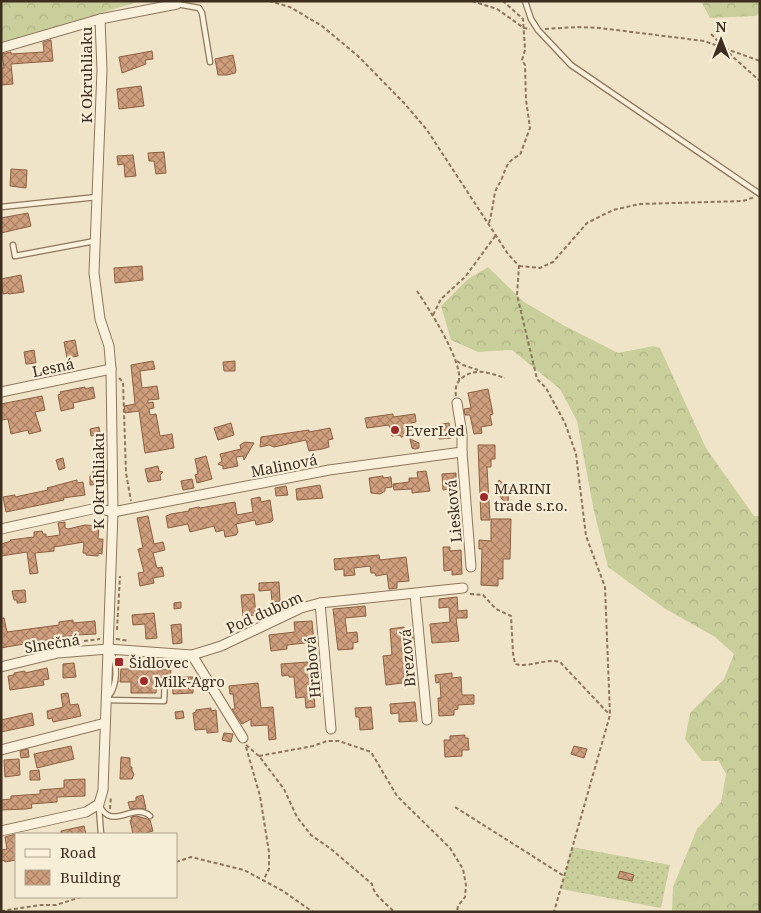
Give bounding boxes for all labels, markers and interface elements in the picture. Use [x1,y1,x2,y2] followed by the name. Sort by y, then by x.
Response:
[696,15,746,65] north arrow
[715,17,727,36] text: N
[76,26,96,123] street label: K Okruhliaku
[30,353,76,381] street label: Lesná
[405,420,465,440] place label: EverLed
[389,424,401,436] marker: EverLed
[88,432,108,529] street label: K Okruhliaku
[249,449,319,481] street label: Malinová
[494,478,567,515] place label: MARINI trade s.r.o.
[440,479,466,543] street label: Liesková
[478,491,490,503] marker: MARINI trade s.r.o.
[223,586,305,638] street label: Pod dubom
[394,628,420,688] street label: Brezová
[23,629,81,657] street label: Slnečná
[299,635,325,699] street label: Hrabová
[129,652,189,672] place label: Šidlovec
[113,656,125,668] marker: Šidlovec
[154,671,225,691] place label: Milk-Agro
[138,675,150,687] marker: Milk-Agro
[15,833,178,898] legend
[60,842,96,862] text: Road
[60,867,121,887] text: Building

